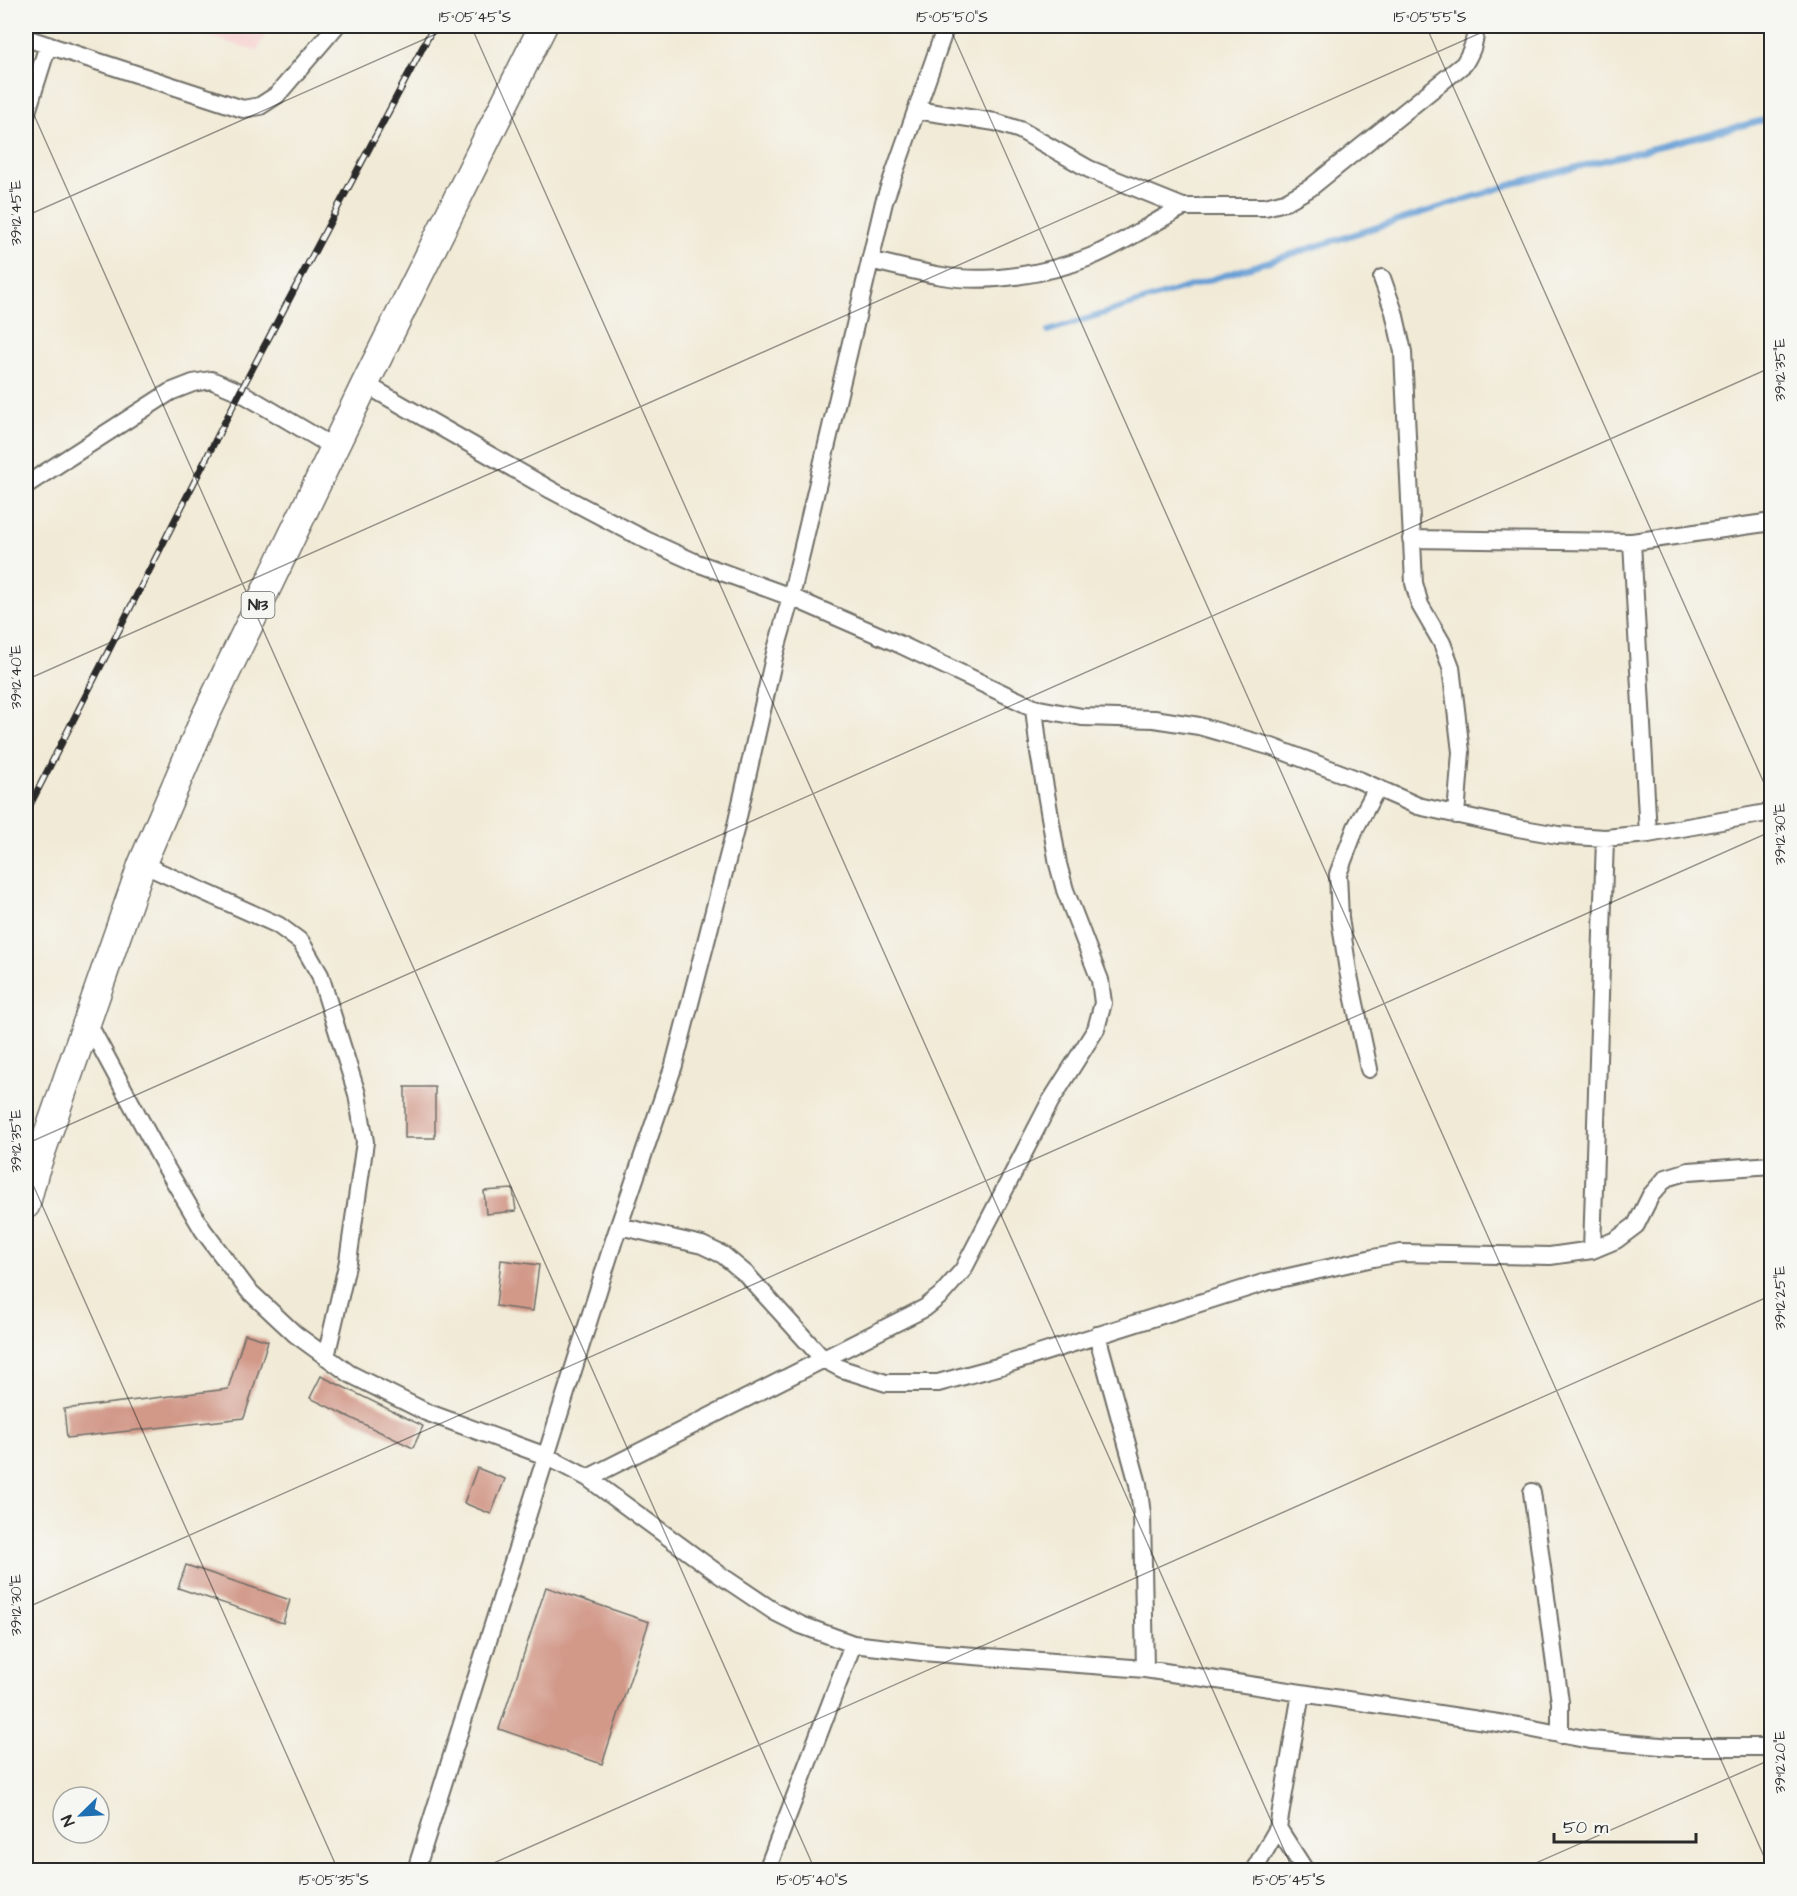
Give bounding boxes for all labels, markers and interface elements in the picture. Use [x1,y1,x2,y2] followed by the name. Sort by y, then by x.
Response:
[439,7,512,28] text: 15°05'45"S
[916,7,988,28] text: 15°05'50"S
[1394,7,1467,28] text: 15°05'55"S
[6,180,27,246] text: 39°12'45"E
[1770,338,1791,402] text: 39°12'35"E
[242,592,274,618] road number: N13
[6,645,27,709] text: 39°12'40"E
[1770,803,1791,865] text: 39°12'30"E
[6,1109,27,1173] text: 39°12'35"E
[1770,1266,1791,1330] text: 39°12'25"E
[6,1574,27,1636] text: 39°12'30"E
[1770,1730,1791,1793] text: 39°12'20"E
[51,1785,111,1845] north arrow
[1554,1806,1696,1844] scale bar
[56,1812,80,1830] text: N
[1563,1815,1608,1840] text: 50 m
[299,1870,369,1891] text: 15°05'35"S
[776,1870,848,1891] text: 15°05'40"S
[1253,1870,1326,1891] text: 15°05'45"S

